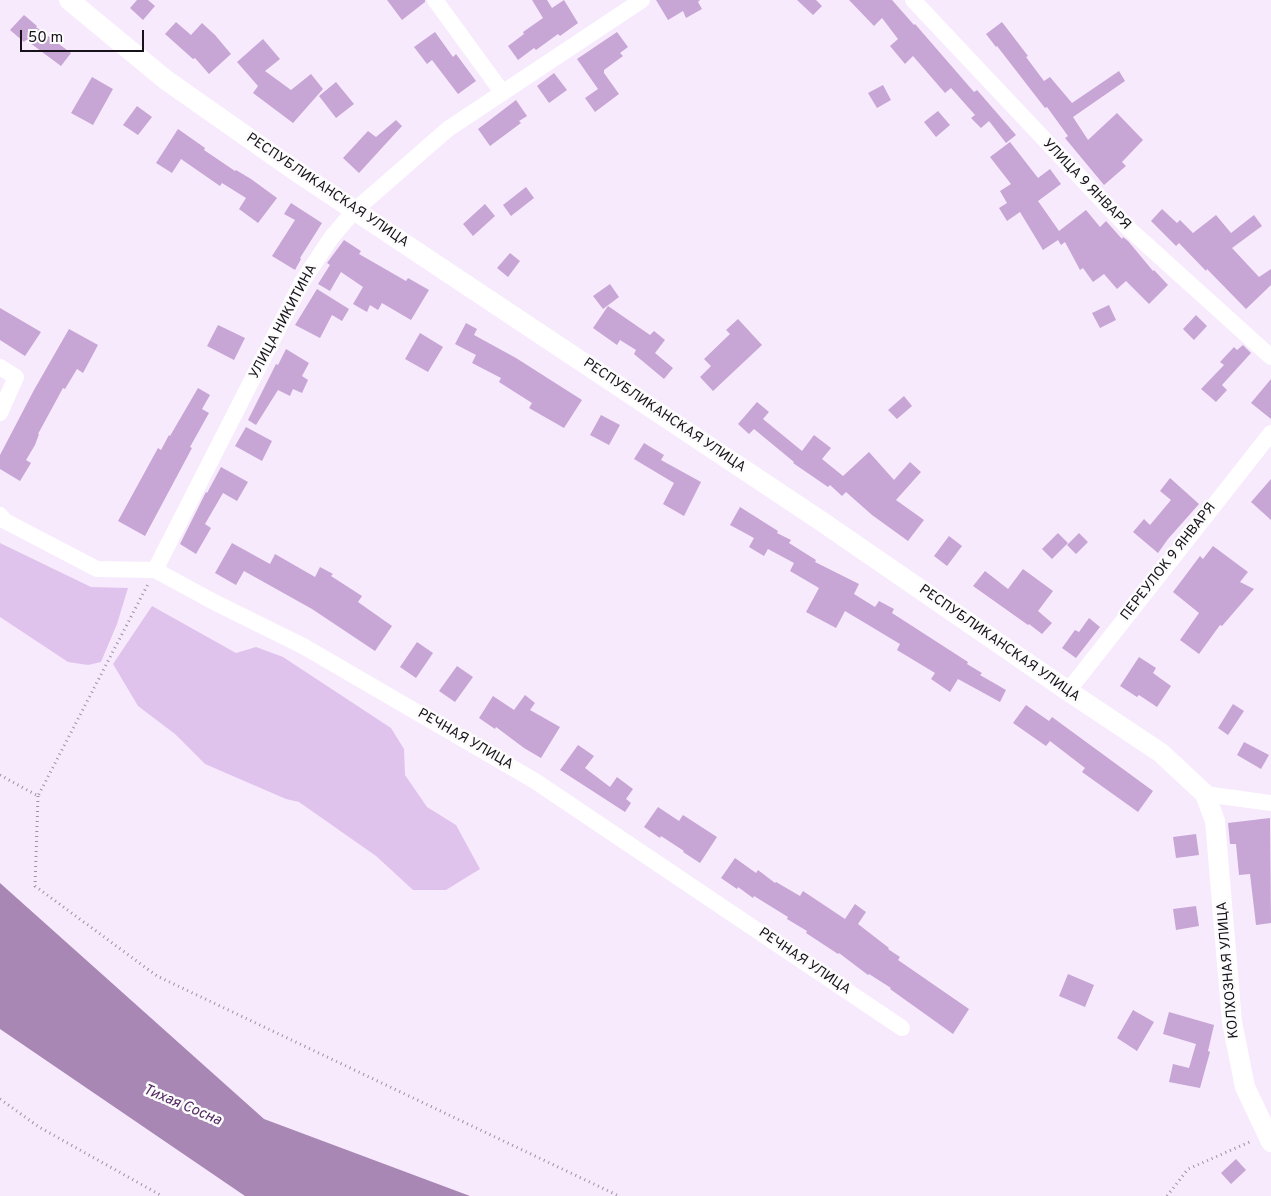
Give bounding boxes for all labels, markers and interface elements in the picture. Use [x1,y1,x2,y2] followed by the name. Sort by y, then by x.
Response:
[22,20,146,52] scale bar
[28,29,63,48] text: 50 m
[243,130,411,252] street label: РЕСПУБЛИКАНСКАЯ УЛИЦА
[1038,136,1134,234] street label: УЛИЦА 9 ЯНВАРЯ
[247,262,321,382] street label: УЛИЦА НИКИТИНА
[580,355,748,477] street label: РЕСПУБЛИКАНСКАЯ УЛИЦА
[1118,500,1220,624] street label: ПЕРЕУЛОК 9 ЯНВАРЯ
[915,582,1083,706] street label: РЕСПУБЛИКАНСКАЯ УЛИЦА
[414,706,516,774] street label: РЕЧНАЯ УЛИЦА
[1215,901,1243,1039] street label: КОЛХОЗНАЯ УЛИЦА
[755,925,853,999] street label: РЕЧНАЯ УЛИЦА
[140,1081,224,1131] water label: Тихая Сосна

